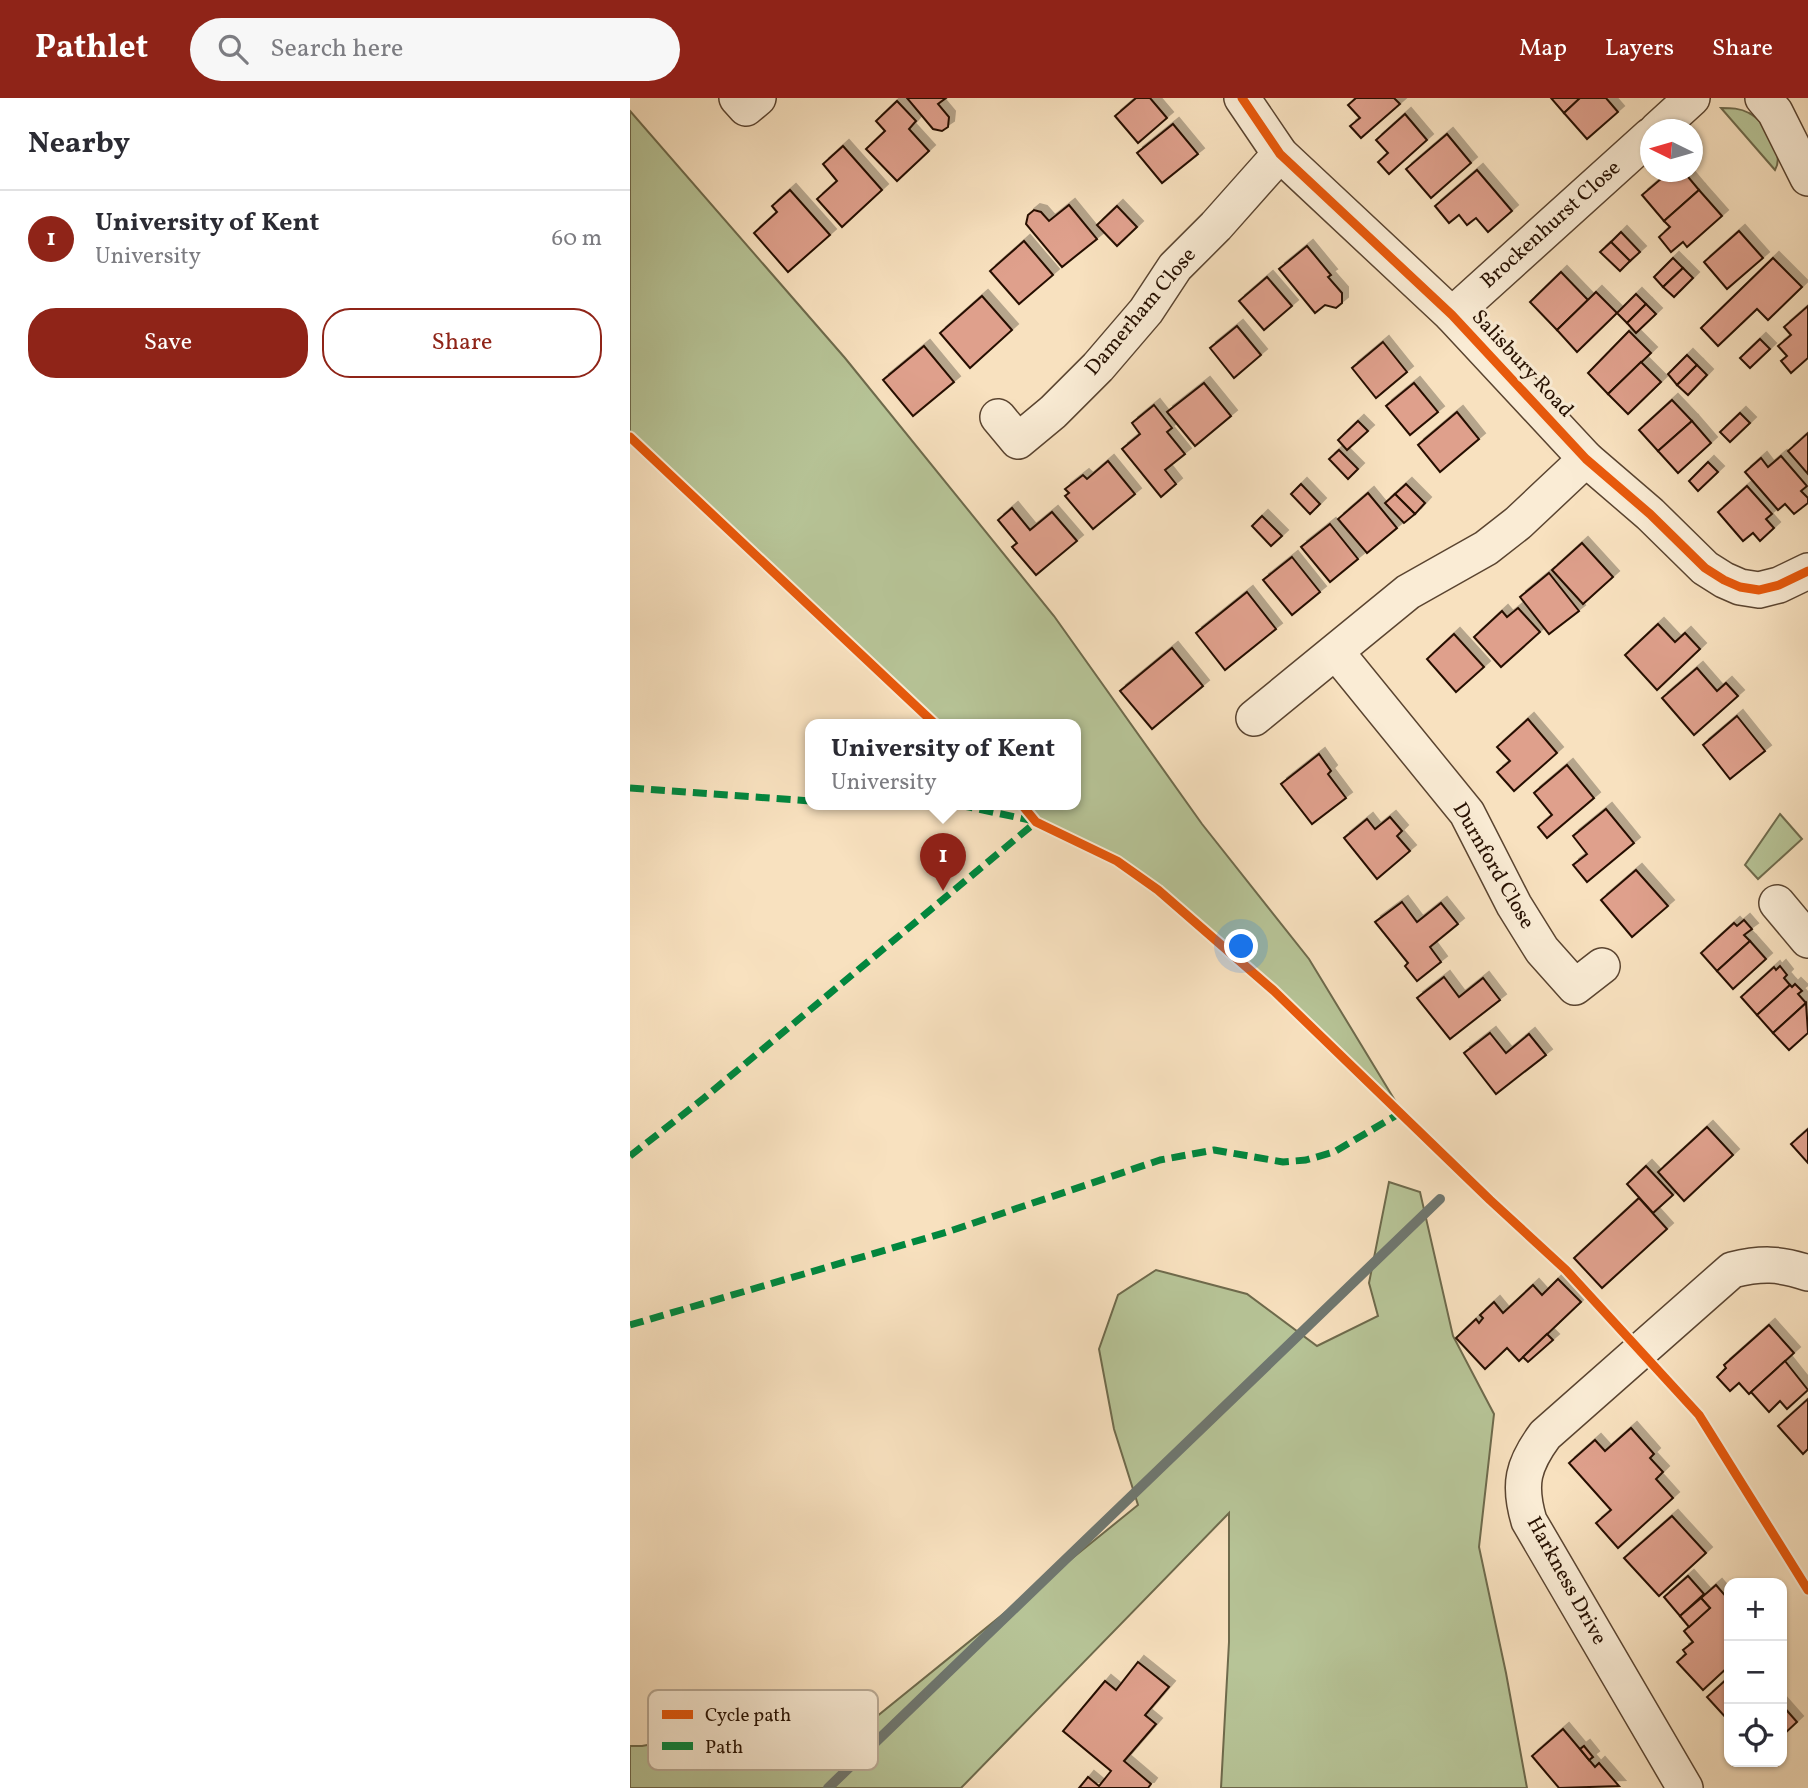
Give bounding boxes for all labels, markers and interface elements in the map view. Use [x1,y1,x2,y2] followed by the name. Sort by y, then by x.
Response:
[190,18,680,81] search box
[35,26,148,72] text: Pathlet
[214,30,252,68] icon: search
[270,31,403,67] text: Search here
[1519,32,1567,66] text: Map
[1605,32,1674,66] text: Layers
[1712,32,1773,66] text: Share
[1640,119,1703,182] north arrow
[28,123,130,165] text: Nearby
[1475,154,1627,296] street label: Brockenhurst Close
[95,205,319,241] text: University of Kent
[46,223,56,255] text: 1
[552,223,602,255] text: 60 m
[95,241,201,273] text: University
[1079,242,1203,382] street label: Damerham Close
[1464,304,1580,424] street label: Salisbury Road
[28,308,308,378] button: Save
[322,308,602,378] button: Share
[805,719,1081,810] popup
[831,731,1055,767] text: University of Kent
[831,767,937,799] text: University
[1445,797,1541,935] street label: Durnford Close
[920,833,966,891] pin: 1
[1224,929,1258,963] your location
[1519,1512,1613,1650] street label: Harkness Drive
[1724,1578,1787,1767] map controls
[1724,1578,1787,1641] button: +
[1724,1641,1787,1704] button: −
[648,1690,878,1770] legend
[705,1703,791,1729] text: Cycle path
[1724,1704,1787,1767] button: locate
[705,1735,743,1761] text: Path

